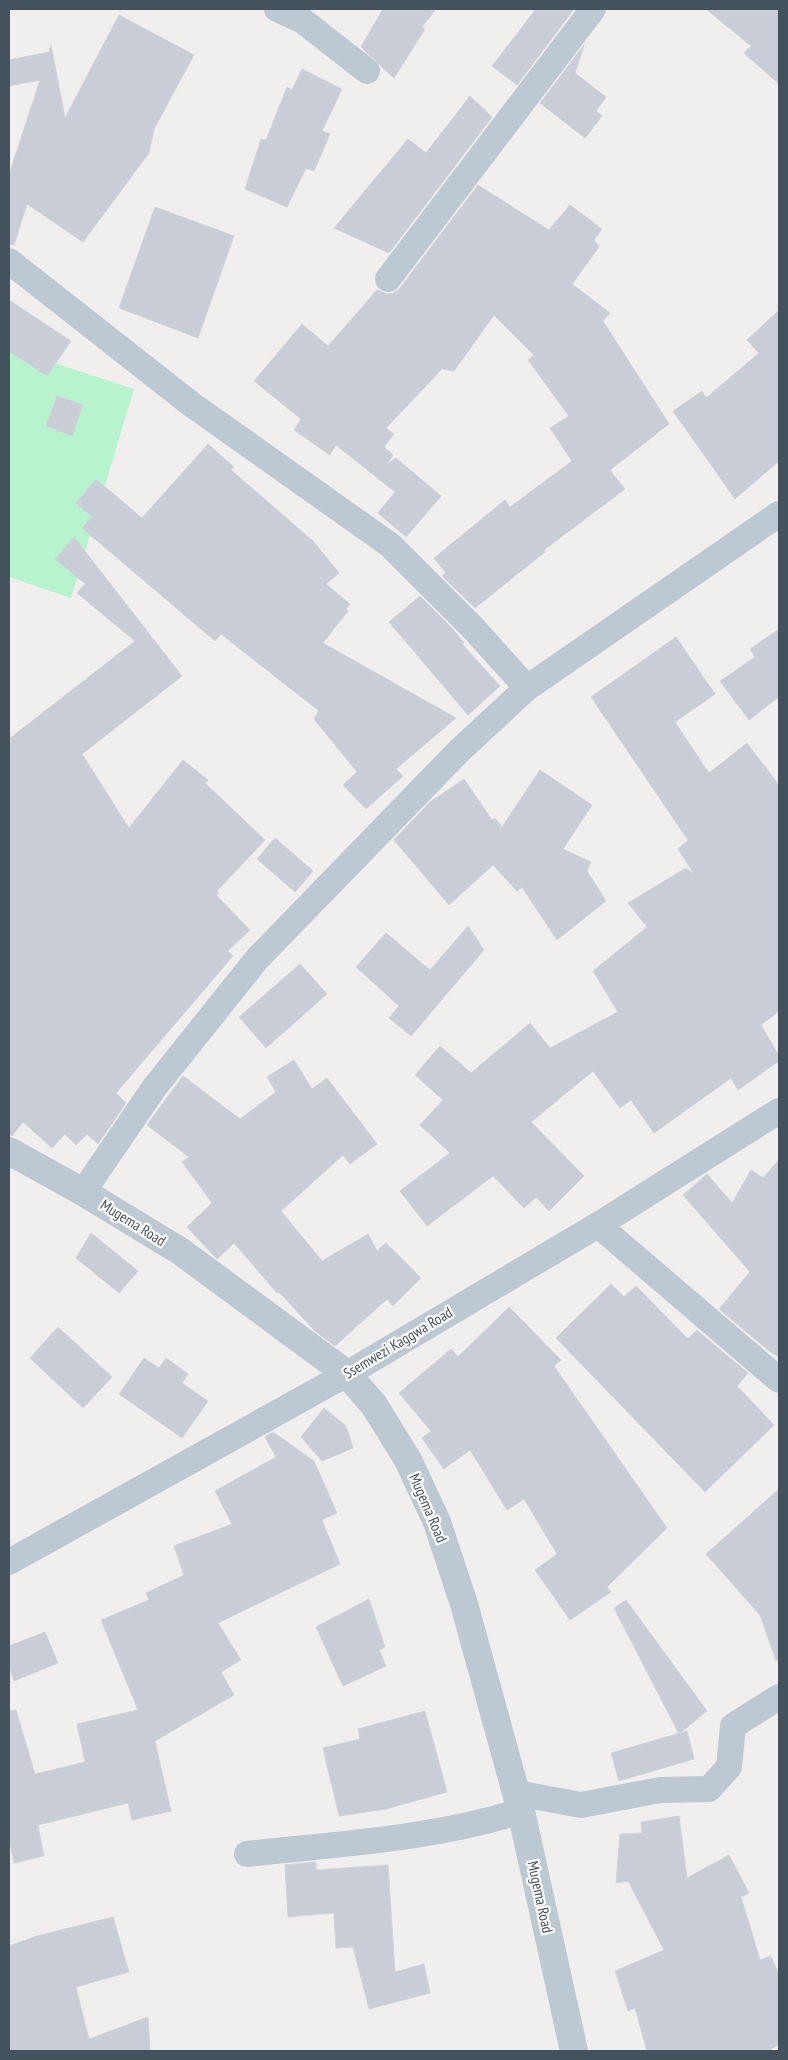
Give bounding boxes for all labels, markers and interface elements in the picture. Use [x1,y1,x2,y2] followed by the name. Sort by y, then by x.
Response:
[97,1195,169,1250] street label: Mugema Road
[340,1303,456,1383] street label: Ssemwezi Kaggwa Road
[405,1470,452,1545] street label: Mugema Road
[524,1859,557,1935] street label: Mugema Road

